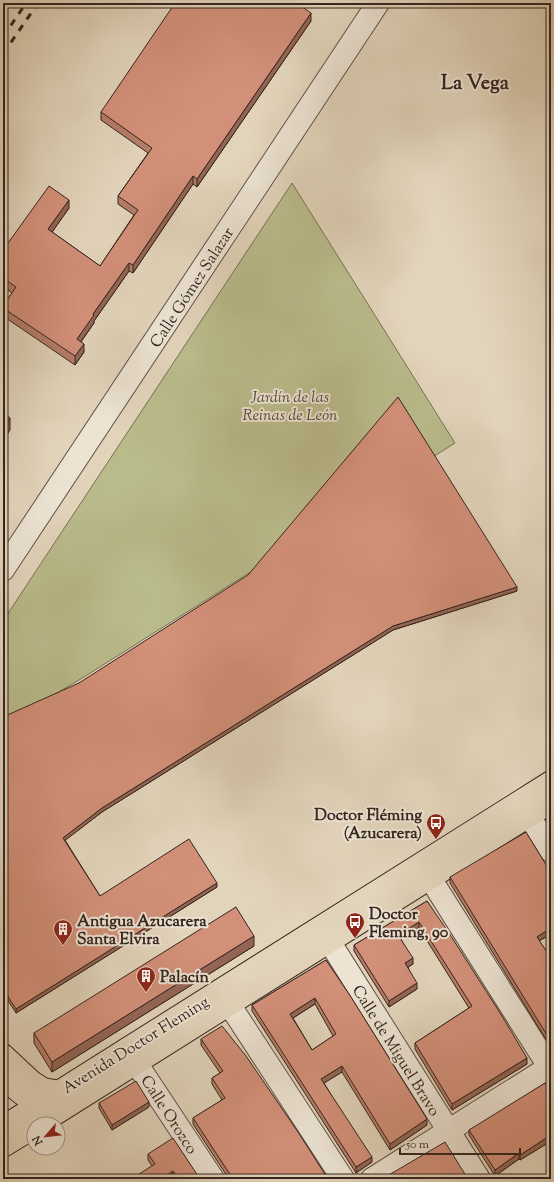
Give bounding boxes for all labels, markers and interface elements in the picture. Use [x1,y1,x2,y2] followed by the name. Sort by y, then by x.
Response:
[441,70,510,99] district label: La Vega
[145,224,241,353] street label: Calle Gómez Salazar
[243,387,338,428] park label: Jardín de las Reinas de León
[314,805,422,846] place label: Doctor Fléming (Azucarera)
[425,812,447,840] bus stop icon: Doctor Fléming (Azucarera)
[369,904,449,945] place label: Doctor Fleming, 90
[77,911,207,952] place label: Antigua Azucarera Santa Elvira
[344,911,366,939] bus stop icon: Doctor Fleming, 90
[52,918,74,946] building icon: Antigua Azucarera Santa Elvira
[135,965,157,993] building icon: Palacín
[160,967,210,990] place label: Palacín
[345,981,445,1122] street label: Calle de Miguel Bravo
[59,992,214,1101] street label: Avenida Doctor Fleming
[134,1071,202,1160] street label: Calle Orozco
[26,1116,66,1156] north arrow
[400,1130,520,1156] scale bar
[29,1132,48,1149] text: N
[405,1136,429,1154] text: 50 m

